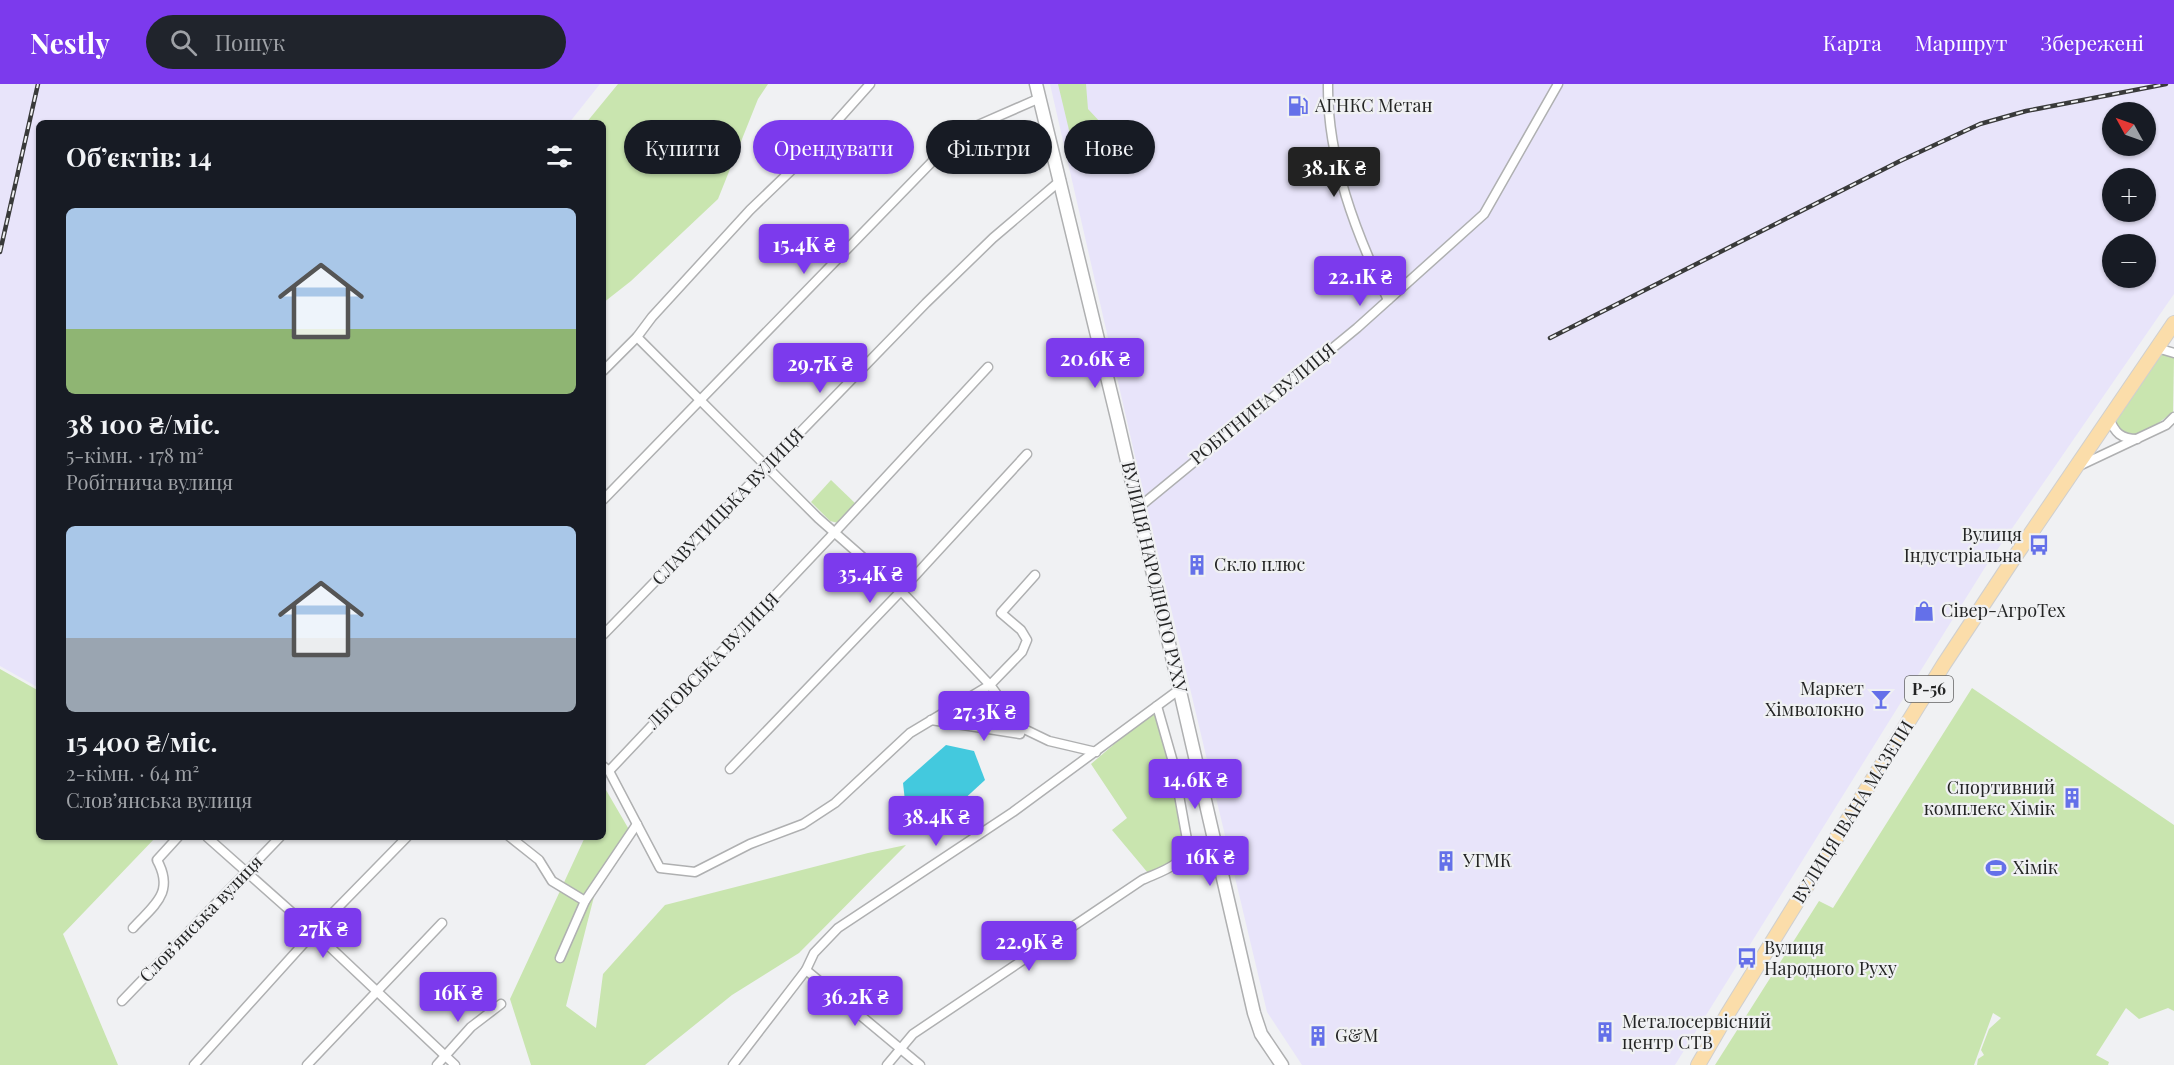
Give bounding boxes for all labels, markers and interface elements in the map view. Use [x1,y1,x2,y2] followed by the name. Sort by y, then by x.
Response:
[146,15,566,69] search box
[30,24,110,61] text: Nestly
[167,26,200,59] icon: search
[215,27,285,57] text: Пошук
[1823,28,1882,56] text: Карта
[1915,28,2007,56] text: Маршрут
[2040,28,2144,56] text: Збережені
[1314,93,1433,117] place label: АГНКС Метан
[1286,94,1310,118] fuel station icon: АГНКС Метан
[2102,102,2156,156] north arrow
[2102,102,2156,288] map controls
[624,120,741,174] chip: Купити
[753,120,914,174] chip: Орендувати
[926,120,1052,174] chip: Фільтри
[1064,120,1155,174] chip: Нове
[66,139,212,174] text: Об’єктів: 14
[543,140,576,173] icon: filters
[1279,147,1389,198] pin: 38.1K ₴
[1302,153,1366,180] text: 38.1K ₴
[2102,168,2156,222] button: +
[749,224,859,275] pin: 15.4K ₴
[773,230,835,257] text: 15.4K ₴
[2102,234,2156,288] button: −
[267,247,375,355] icon: home
[1305,256,1415,307] pin: 22.1K ₴
[1328,262,1392,289] text: 22.1K ₴
[1185,337,1340,469] street label: РОБІТНИЧА ВУЛИЦЯ
[1040,338,1150,389] pin: 20.6K ₴
[765,343,875,394] pin: 29.7K ₴
[1060,344,1130,371] text: 20.6K ₴
[787,349,853,376] text: 29.7K ₴
[66,406,220,441] text: 38 100 ₴/міс.
[646,423,809,590] street label: СЛАВУТИЦЬКА ВУЛИЦЯ
[66,441,204,468] text: 5-кімн. · 178 m²
[1117,459,1193,695] street label: ВУЛИЦЯ НАРОДНОГО РУХУ
[66,468,233,495] text: Робітнича вулиця
[1904,522,2022,567] place label: Вулиця Індустріальна
[2027,533,2051,557] bus stop icon: Вулиця Індустріальна
[1214,552,1305,576] place label: Скло плюс
[815,553,925,604] pin: 35.4K ₴
[1185,553,1209,577] building icon: Скло плюс
[838,559,902,586] text: 35.4K ₴
[267,565,375,673] icon: home
[640,587,784,734] street label: ЛЬГОВСЬКА ВУЛИЦЯ
[1941,598,2066,622] place label: Сівер-АгроТех
[1912,599,1936,623] shop icon: Сівер-АгроТех
[1765,676,1864,721] place label: Маркет Хімволокно
[1905,676,1953,702] road number: Р-56
[1869,687,1893,711] bar icon: Маркет Хімволокно
[929,691,1039,742] pin: 27.3K ₴
[952,697,1016,724] text: 27.3K ₴
[1786,716,1918,907] street label: ВУЛИЦЯ ІВАНА МАЗЕПИ
[66,724,217,759] text: 15 400 ₴/міс.
[66,759,199,786] text: 2-кімн. · 64 m²
[1140,759,1250,810] pin: 14.6K ₴
[1163,765,1227,792] text: 14.6K ₴
[1924,775,2055,820] place label: Спортивний комплекс Хімік
[66,786,252,813] text: Словʼянська вулиця
[2060,786,2084,810] building icon: Спортивний комплекс Хімік
[881,796,991,847] pin: 38.4K ₴
[903,802,969,829] text: 38.4K ₴
[1168,836,1252,887] pin: 16K ₴
[1186,842,1234,869] text: 16K ₴
[1462,848,1512,872] place label: УГМК
[133,849,267,987] street label: Словʼянська вулиця
[1434,849,1458,873] building icon: УГМК
[2013,855,2058,879] place label: Хімік
[1984,856,2008,880] sports icon: Хімік
[281,908,365,959] pin: 27K ₴
[298,914,348,941] text: 27K ₴
[974,921,1084,972] pin: 22.9K ₴
[995,927,1063,954] text: 22.9K ₴
[1764,935,1897,980] place label: Вулиця Народного Руху
[1735,946,1759,970] bus stop icon: Вулиця Народного Руху
[416,972,500,1023] pin: 16K ₴
[800,976,910,1027] pin: 36.2K ₴
[434,978,482,1005] text: 16K ₴
[822,982,888,1009] text: 36.2K ₴
[1622,1009,1771,1054] place label: Металосервісний центр СТВ
[1593,1020,1617,1044] building icon: Металосервісний центр СТВ
[1335,1023,1378,1047] place label: G&M
[1306,1024,1330,1048] building icon: G&M

